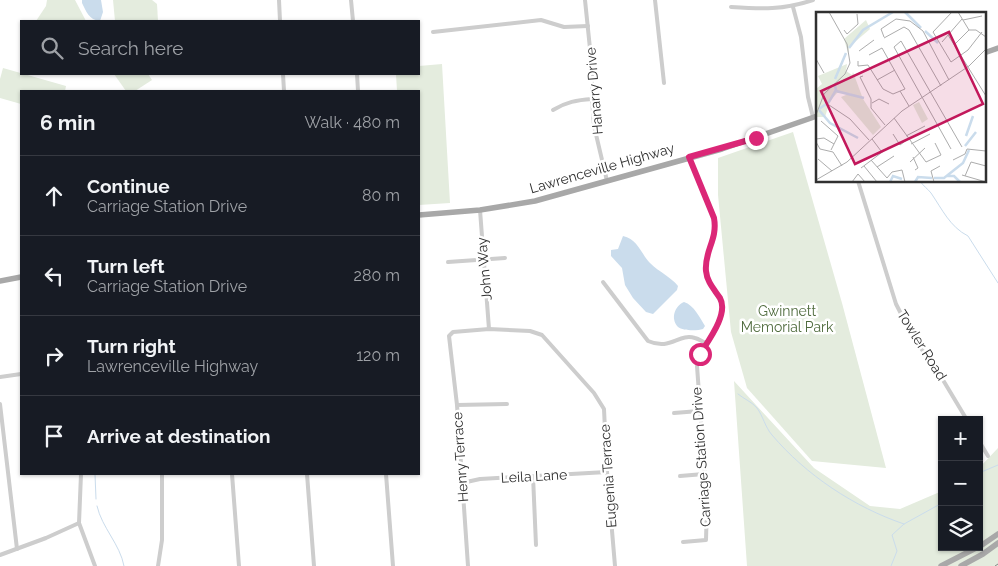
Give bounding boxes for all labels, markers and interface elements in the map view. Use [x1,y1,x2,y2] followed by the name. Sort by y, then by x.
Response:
[816,12,986,182] inset map
[20,20,420,75] search box
[38,34,66,62] icon: search
[78,37,184,59] text: Search here
[582,47,606,135] street label: Hanarry Drive
[40,110,95,135] text: 6 min
[305,113,400,132] text: Walk · 480 m
[745,127,768,150] route end
[528,140,677,196] street label: Lawrenceville Highway
[87,175,170,197] text: Continue
[40,182,68,210] icon: ahead
[362,186,400,205] text: 80 m
[87,197,247,216] text: Carriage Station Drive
[473,236,495,301] street label: John Way
[87,255,164,277] text: Turn left
[40,262,68,290] icon: left
[354,266,400,285] text: 280 m
[87,277,247,296] text: Carriage Station Drive
[741,303,834,335] park label: Gwinnett Memorial Park
[894,307,950,383] street label: Towler Road
[87,335,176,357] text: Turn right
[40,342,68,370] icon: right
[689,343,712,366] route start
[356,346,400,365] text: 120 m
[87,357,258,376] text: Lawrenceville Highway
[688,387,714,527] street label: Carriage Station Drive
[449,411,471,503] street label: Henry Terrace
[938,416,983,551] map controls
[938,416,983,461] button: +
[40,422,68,450] icon: arrive
[596,424,620,528] street label: Eugenia Terrace
[87,425,271,447] text: Arrive at destination
[938,461,983,506] button: −
[500,466,568,486] street label: Leila Lane
[938,506,983,551] button: layers

